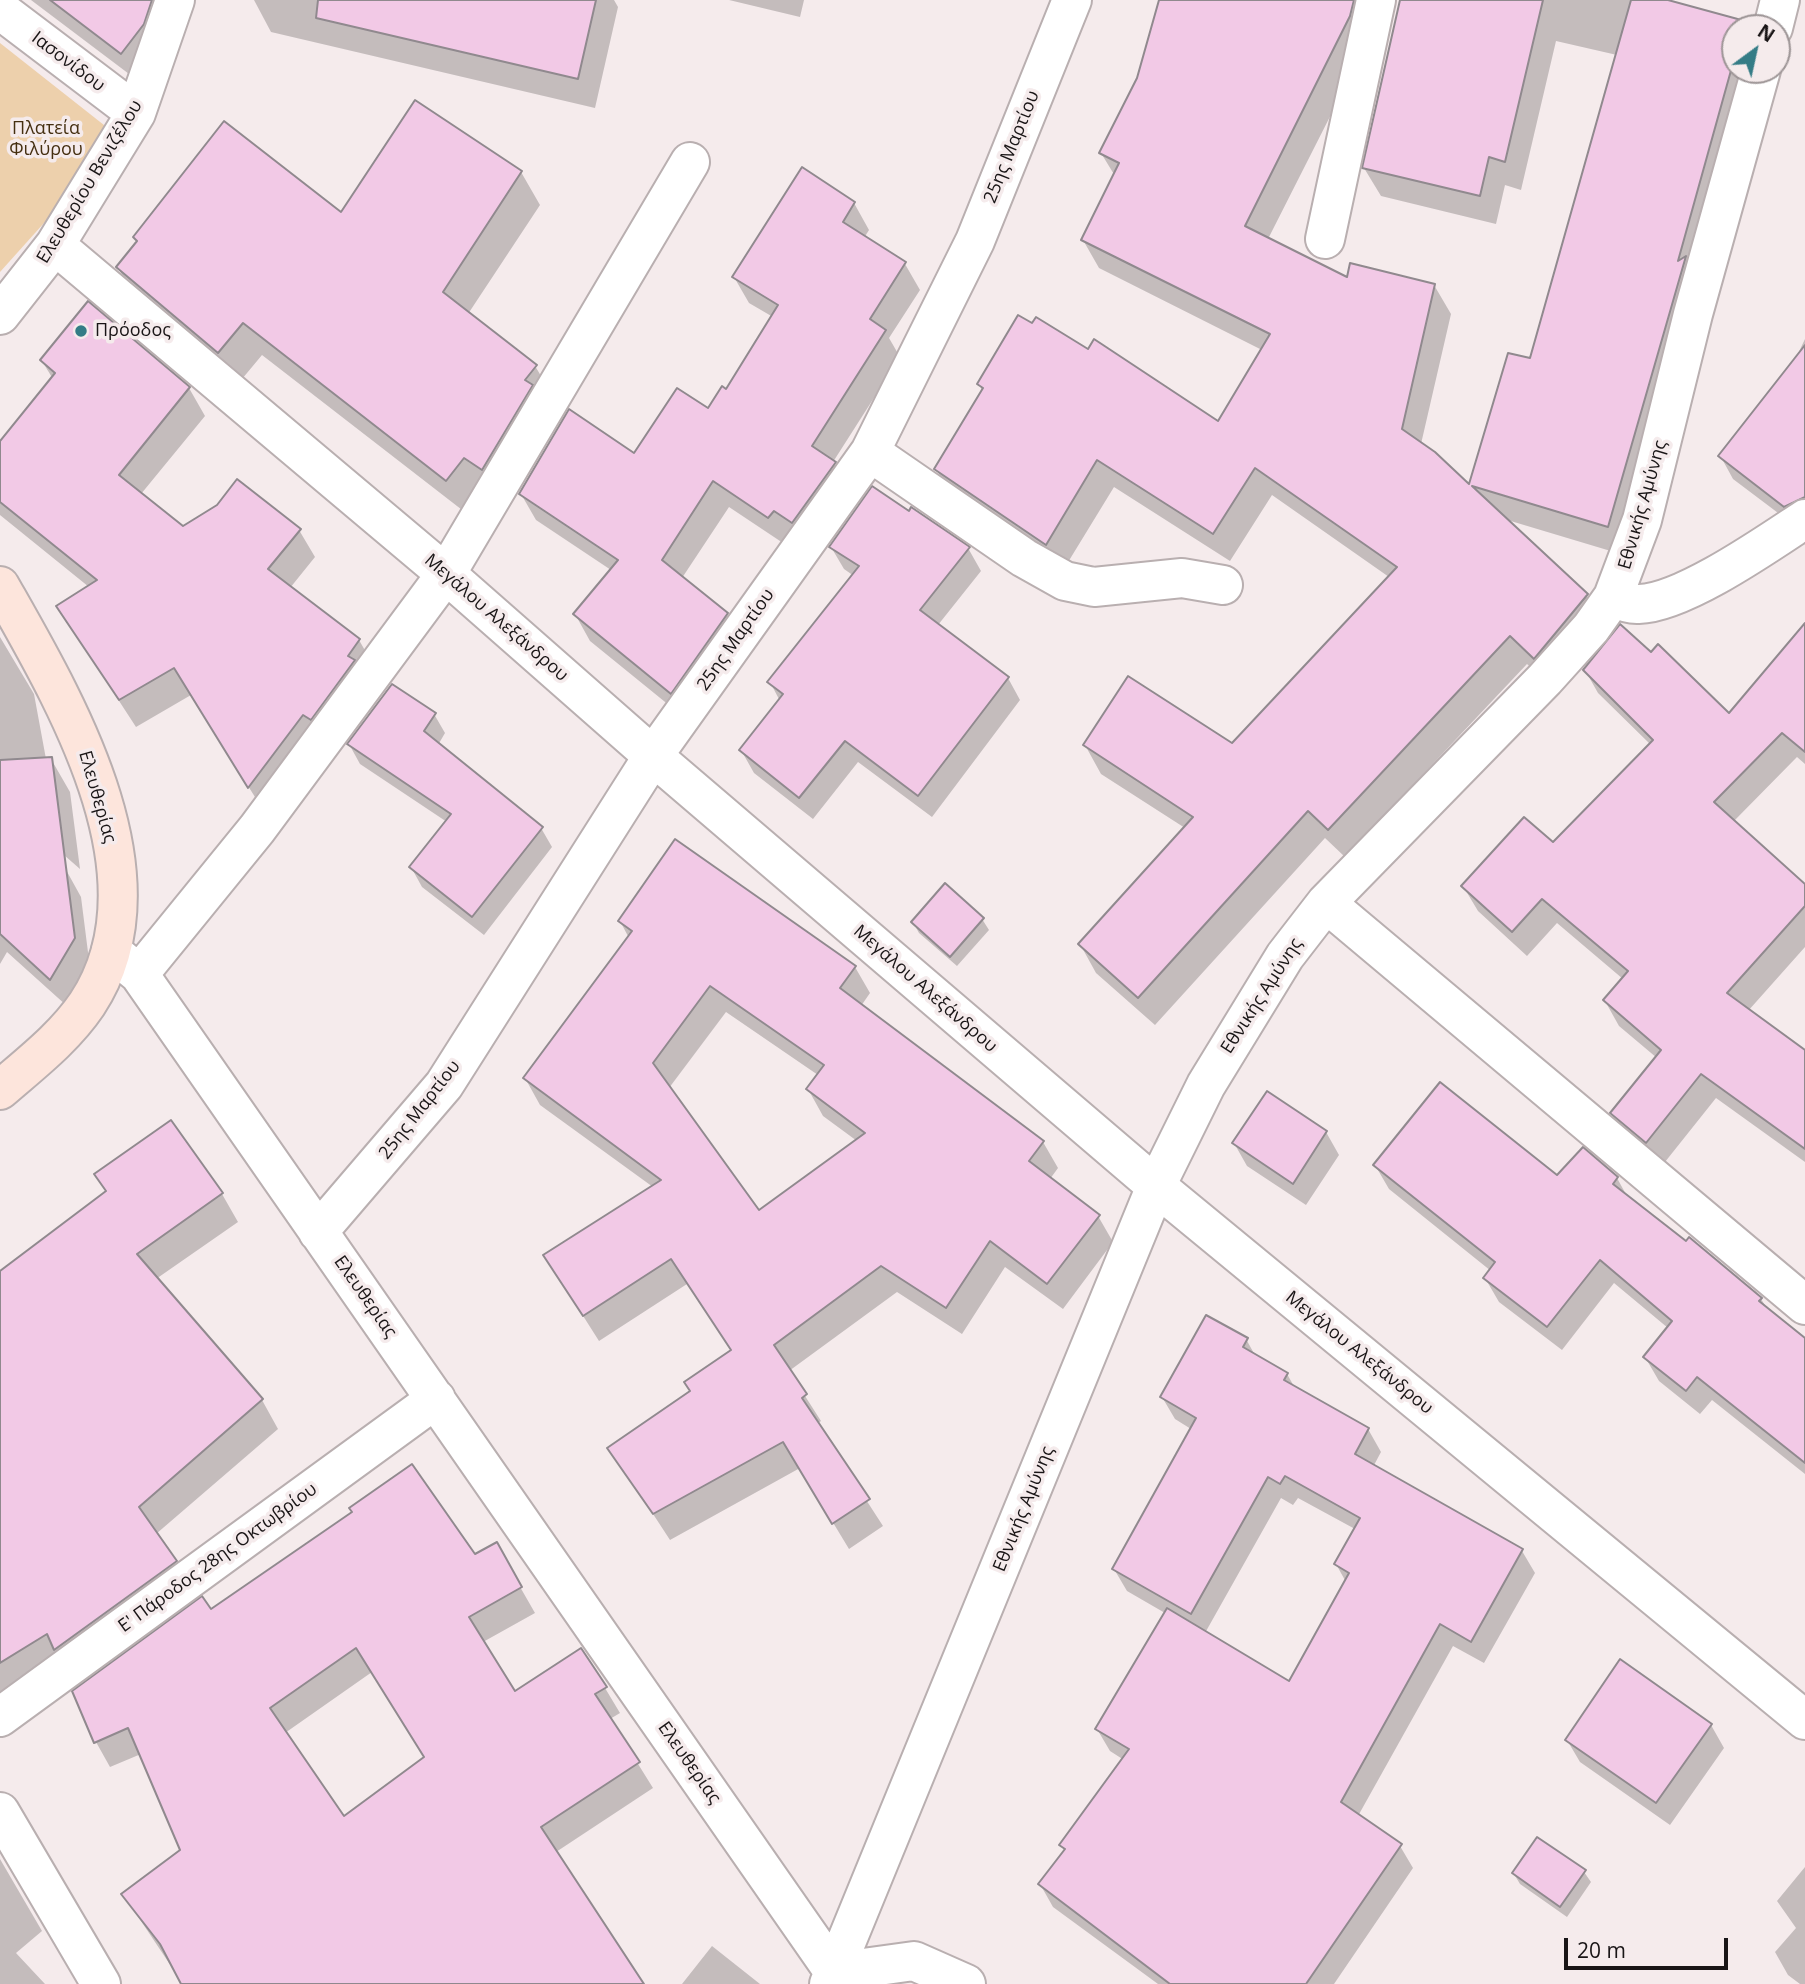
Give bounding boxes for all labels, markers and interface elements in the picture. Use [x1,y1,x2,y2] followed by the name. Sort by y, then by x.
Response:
[1721,14,1791,84] north arrow
[1753,18,1780,48] text: N
[27,27,109,97] street label: Ιασονίδου
[980,88,1044,206] street label: 25ης Μαρτίου
[33,96,147,268] street label: Ελευθερίου Βενιζέλου
[9,118,83,160] park label: Πλατεία Φιλύρου
[95,320,171,342] place label: Πρόοδος
[73,323,89,339] marker: Πρόοδος
[1614,438,1672,572] street label: Εθνικής Αμύνης
[420,550,572,686] street label: Μεγάλου Αλεξάνδρου
[693,585,779,695] street label: 25ης Μαρτίου
[74,748,120,846] street label: Ελευθερίας
[849,921,1001,1057] street label: Μεγάλου Αλεξάνδρου
[1217,934,1307,1058] street label: Εθνικής Αμύνης
[375,1056,465,1164] street label: 25ης Μαρτίου
[329,1252,401,1342] street label: Ελευθερίας
[1281,1287,1437,1419] street label: Μεγάλου Αλεξάνδρου
[989,1443,1059,1575] street label: Εθνικής Αμύνης
[114,1479,322,1637] street label: Ε' Πάροδος 28ης Οκτωβρίου
[653,1718,725,1808] street label: Ελευθερίας
[1567,1924,1731,1968] scale bar
[1577,1936,1626,1964] text: 20 m

